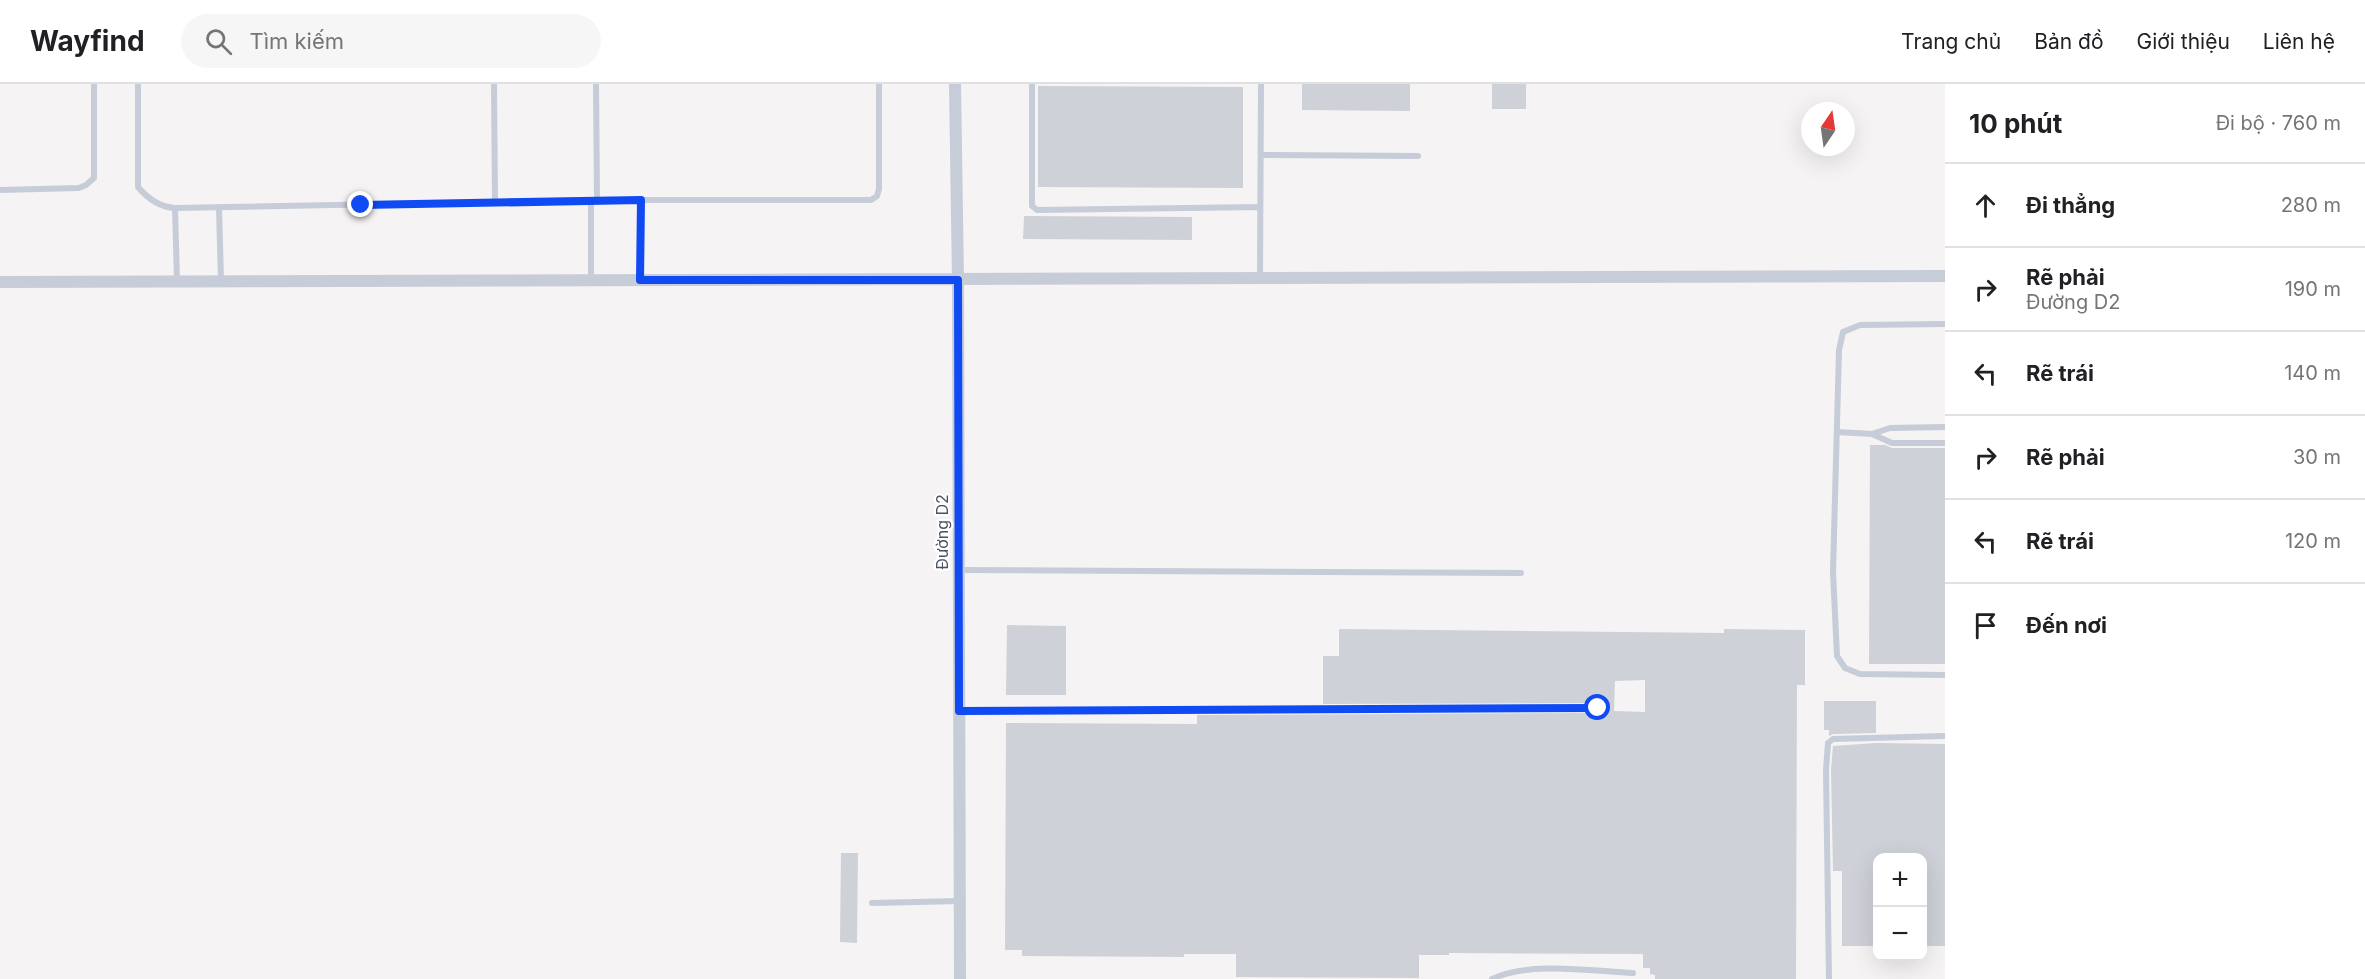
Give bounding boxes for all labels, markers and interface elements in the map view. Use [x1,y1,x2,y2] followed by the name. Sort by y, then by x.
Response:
[181,14,601,68] search box
[30,24,145,58] text: Wayfind
[202,25,235,58] icon: search
[250,28,344,54] text: Tìm kiếm
[1901,29,2001,54] text: Trang chủ
[2034,29,2104,54] text: Bản đồ
[2137,29,2230,54] text: Giới thiệu
[2263,29,2335,54] text: Liên hệ
[1801,102,1855,156] north arrow
[1969,108,2062,139] text: 10 phút
[2216,111,2341,135] text: Đi bộ · 760 m
[1969,189,2002,222] icon: ahead
[347,191,373,217] route end
[2026,192,2115,218] text: Đi thẳng
[2281,193,2341,217] text: 280 m
[2026,264,2105,290] text: Rẽ phải
[1969,273,2002,306] icon: right
[2285,277,2341,301] text: 190 m
[2026,290,2120,314] text: Đường D2
[1969,357,2002,390] icon: left
[2026,360,2094,386] text: Rẽ trái
[2284,361,2341,385] text: 140 m
[1969,441,2002,474] icon: right
[2026,444,2105,470] text: Rẽ phải
[2293,445,2341,469] text: 30 m
[932,494,952,570] street label: Đường D2
[1969,525,2002,558] icon: left
[2026,528,2094,554] text: Rẽ trái
[2285,529,2341,553] text: 120 m
[1969,609,2002,642] icon: arrive
[2026,612,2107,638] text: Đến nơi
[1584,694,1610,720] route start
[1873,853,1927,961] map controls
[1873,853,1927,907] button: +
[1873,907,1927,961] button: −

